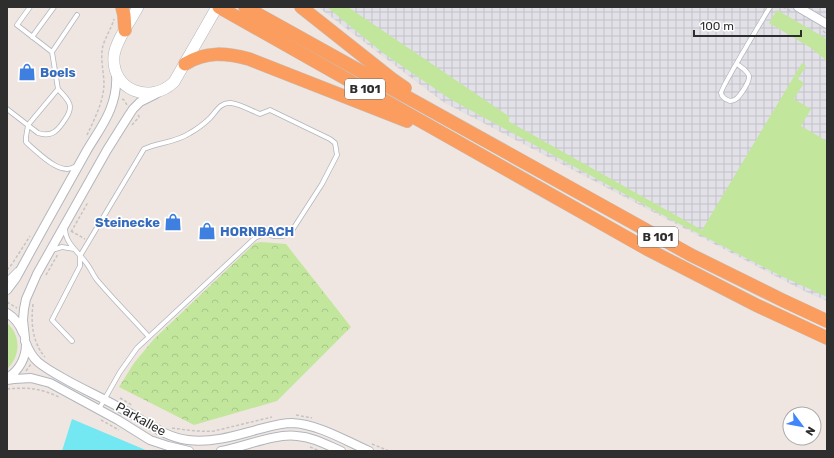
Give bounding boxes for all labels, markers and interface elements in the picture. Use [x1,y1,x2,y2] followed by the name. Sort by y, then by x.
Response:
[694,12,801,38] scale bar
[700,19,734,33] text: 100 m
[17,62,37,82] shop icon: Boels
[40,65,76,80] place label: Boels
[345,79,385,99] road number: B 101
[163,212,183,232] shop icon: Steinecke
[95,215,160,230] place label: Steinecke
[197,221,217,241] shop icon: HORNBACH
[220,224,294,239] place label: HORNBACH
[638,227,678,247] road number: B 101
[113,399,169,439] street label: Parkallee
[782,406,822,446] north arrow
[802,424,818,438] text: N

